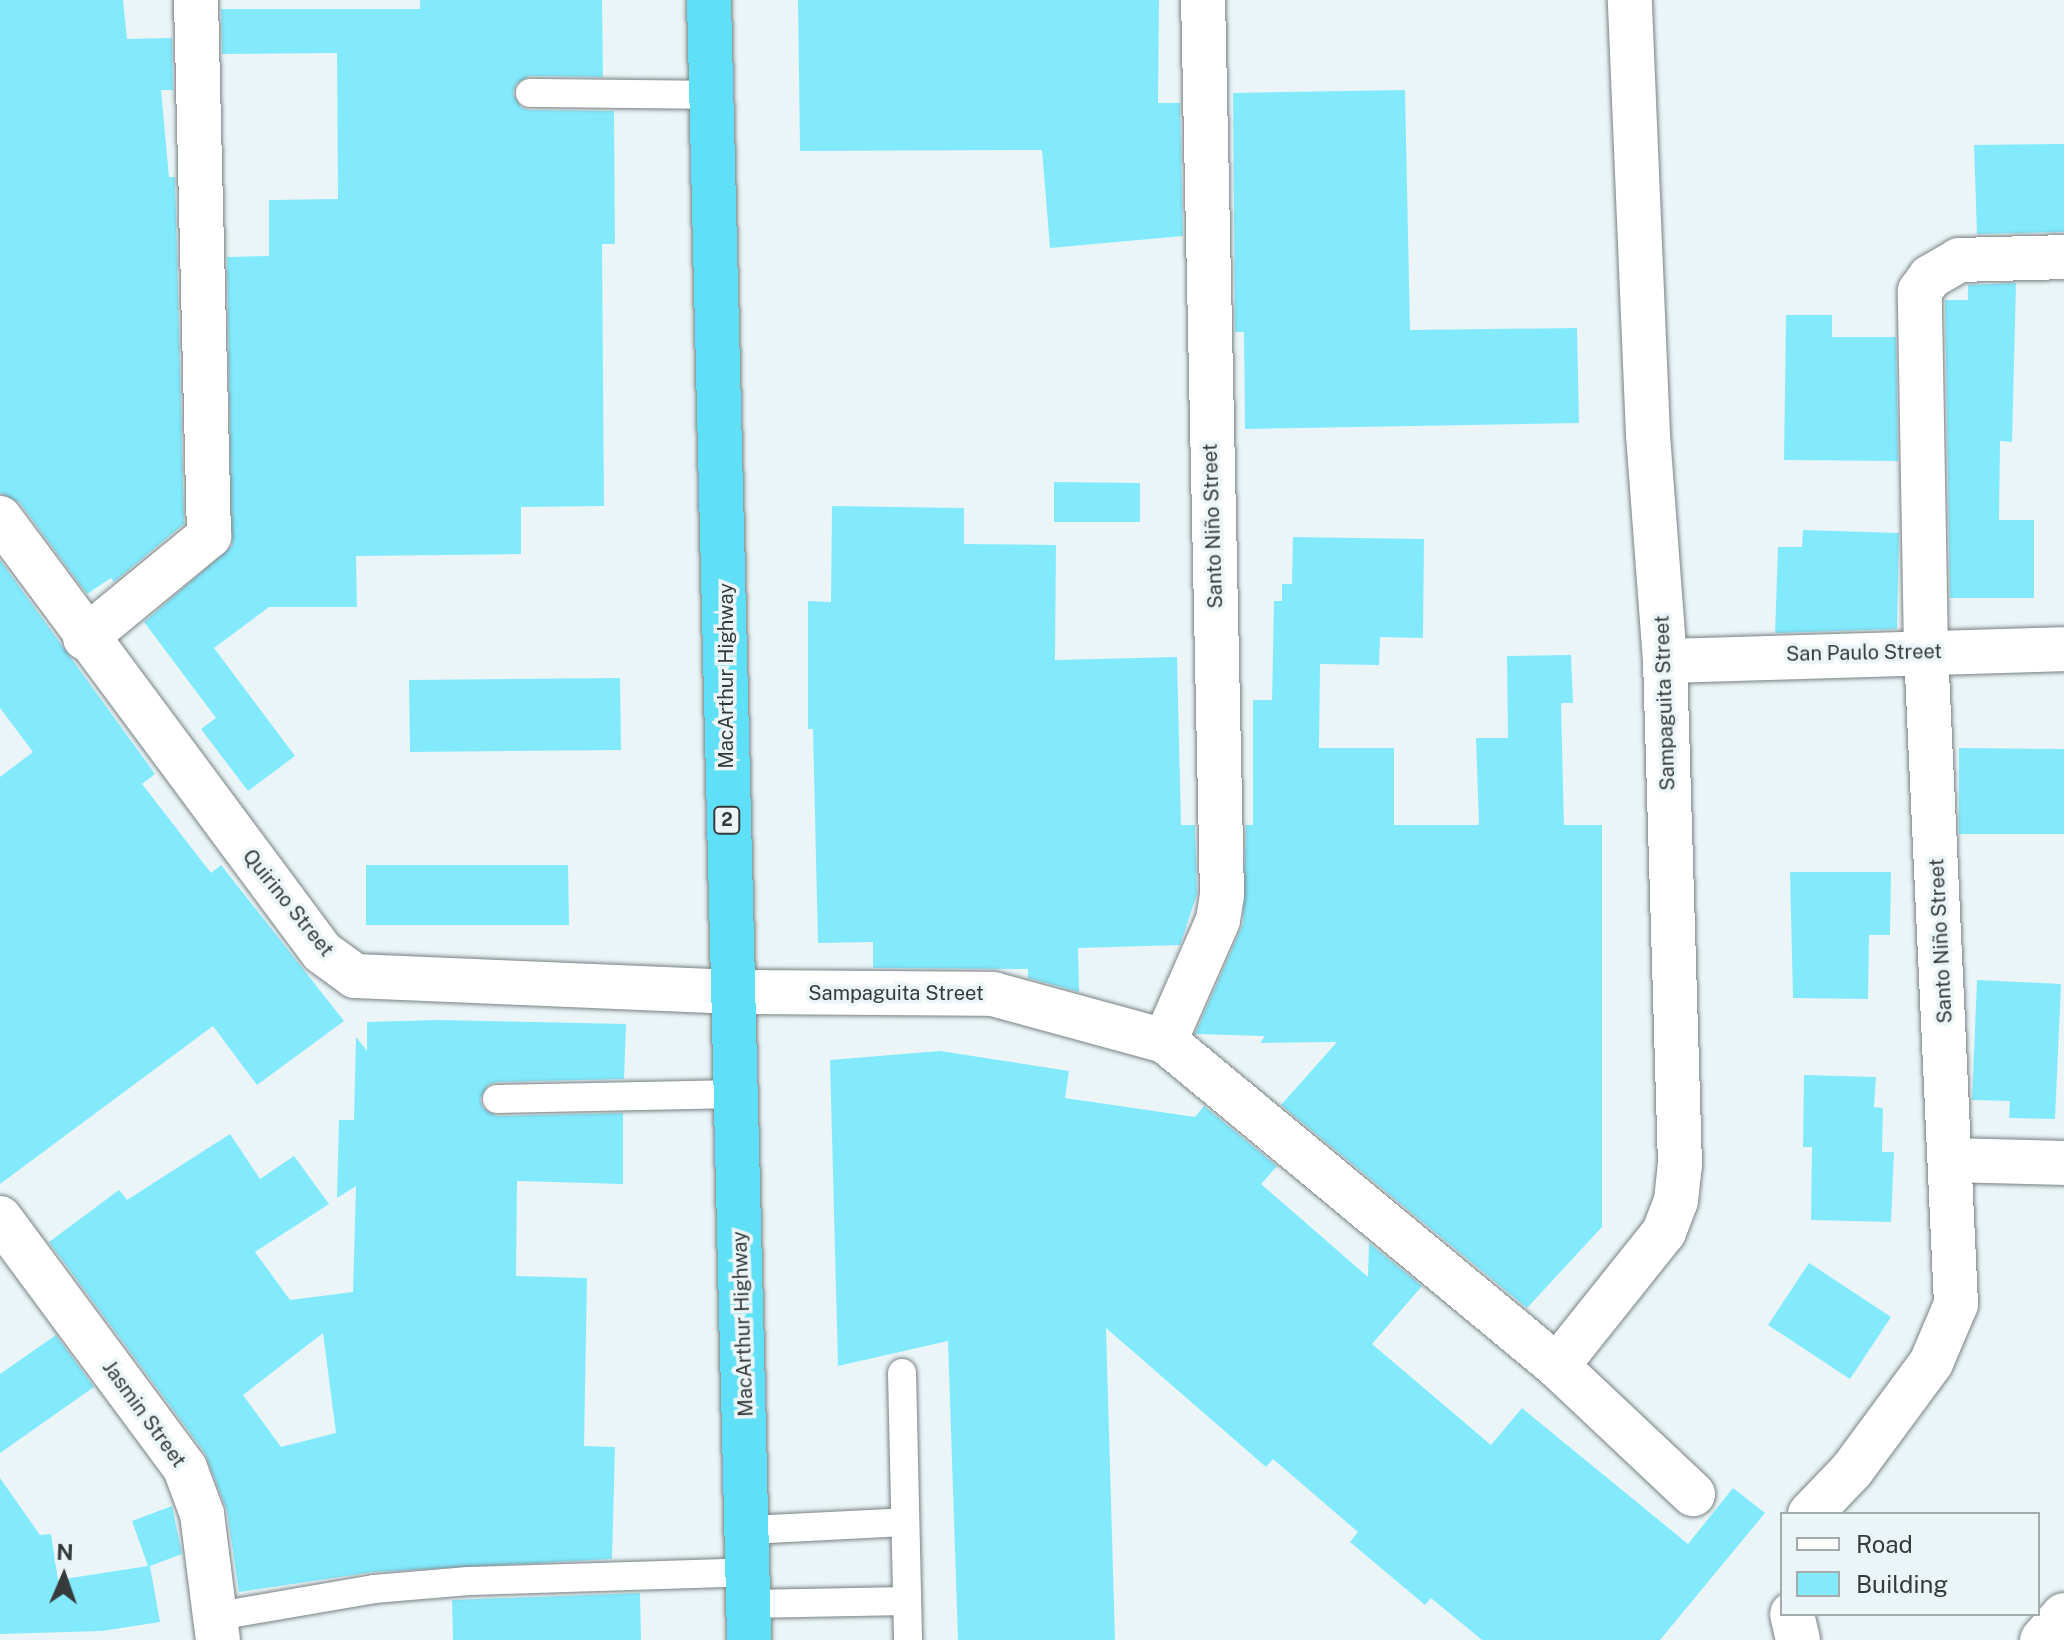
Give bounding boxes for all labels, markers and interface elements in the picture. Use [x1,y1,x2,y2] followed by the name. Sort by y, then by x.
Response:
[1198,443,1228,609] street label: Santo Niño Street
[714,583,738,769] street label: MacArthur Highway
[1650,615,1680,791] street label: Sampaguita Street
[1786,640,1942,666] street label: San Paulo Street
[713,806,741,834] road number: 2
[238,845,338,961] street label: Quirino Street
[1925,858,1957,1024] street label: Santo Niño Street
[808,981,984,1005] street label: Sampaguita Street
[728,1231,758,1417] street label: MacArthur Highway
[97,1356,191,1472] street label: Jasmin Street
[1780,1512,2040,1616] legend
[1856,1530,1913,1558] text: Road
[24,1536,104,1616] north arrow
[56,1539,74,1565] text: N
[1856,1570,1948,1598] text: Building

